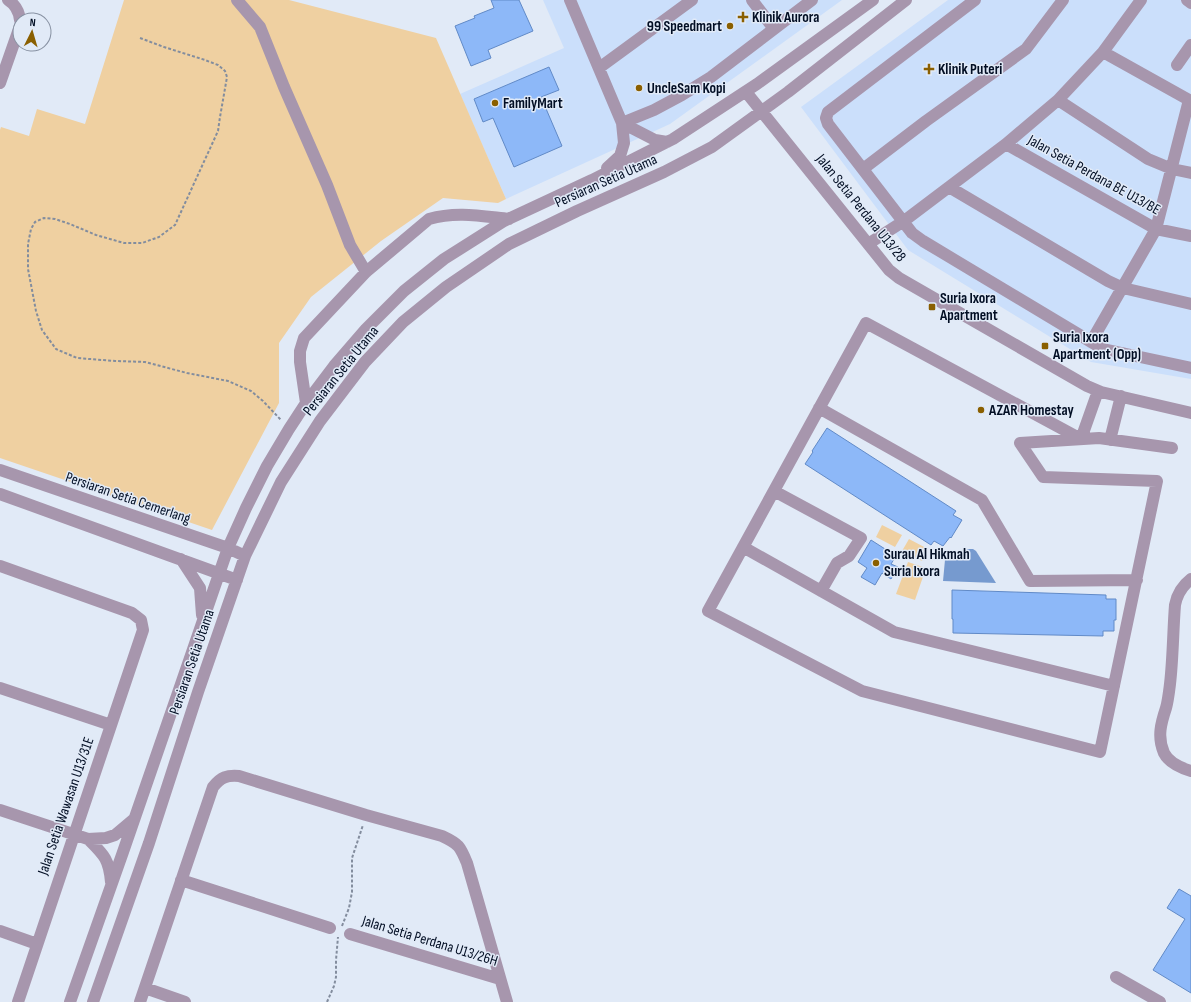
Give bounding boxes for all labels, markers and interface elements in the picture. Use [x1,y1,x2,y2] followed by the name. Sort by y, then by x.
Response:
[752,8,819,27] place label: Klinik Aurora
[737,11,749,23] marker: Klinik Aurora
[12,12,52,52] north arrow
[29,16,36,29] text: N
[647,17,722,36] place label: 99 Speedmart
[725,21,735,31] marker: 99 Speedmart
[938,60,1002,79] place label: Klinik Puteri
[923,63,935,75] marker: Klinik Puteri
[647,79,726,98] place label: UncleSam Kopi
[634,83,644,93] marker: UncleSam Kopi
[503,94,563,113] place label: FamilyMart
[490,98,500,108] marker: FamilyMart
[1024,130,1164,219] street label: Jalan Setia Perdana BE U13/BE
[811,149,910,266] street label: Jalan Setia Perdana U13/28
[552,150,660,212] street label: Persiaran Setia Utama
[939,289,998,325] place label: Suria Ixora Apartment
[927,302,937,312] marker: Suria Ixora Apartment
[299,322,383,420] street label: Persiaran Setia Utama
[1052,328,1141,364] place label: Suria Ixora Apartment (Opp)
[1040,341,1050,351] marker: Suria Ixora Apartment (Opp)
[988,401,1075,420] place label: AZAR Homestay
[976,405,986,415] marker: AZAR Homestay
[63,468,193,528] street label: Persiaran Setia Cemerlang
[884,545,970,581] place label: Surau Al Hikmah Suria Ixora
[871,558,881,568] marker: Surau Al Hikmah Suria Ixora
[165,607,219,717] street label: Persiaran Setia Utama
[33,735,98,878] street label: Jalan Setia Wawasan U13/31E
[359,911,500,971] street label: Jalan Setia Perdana U13/26H

